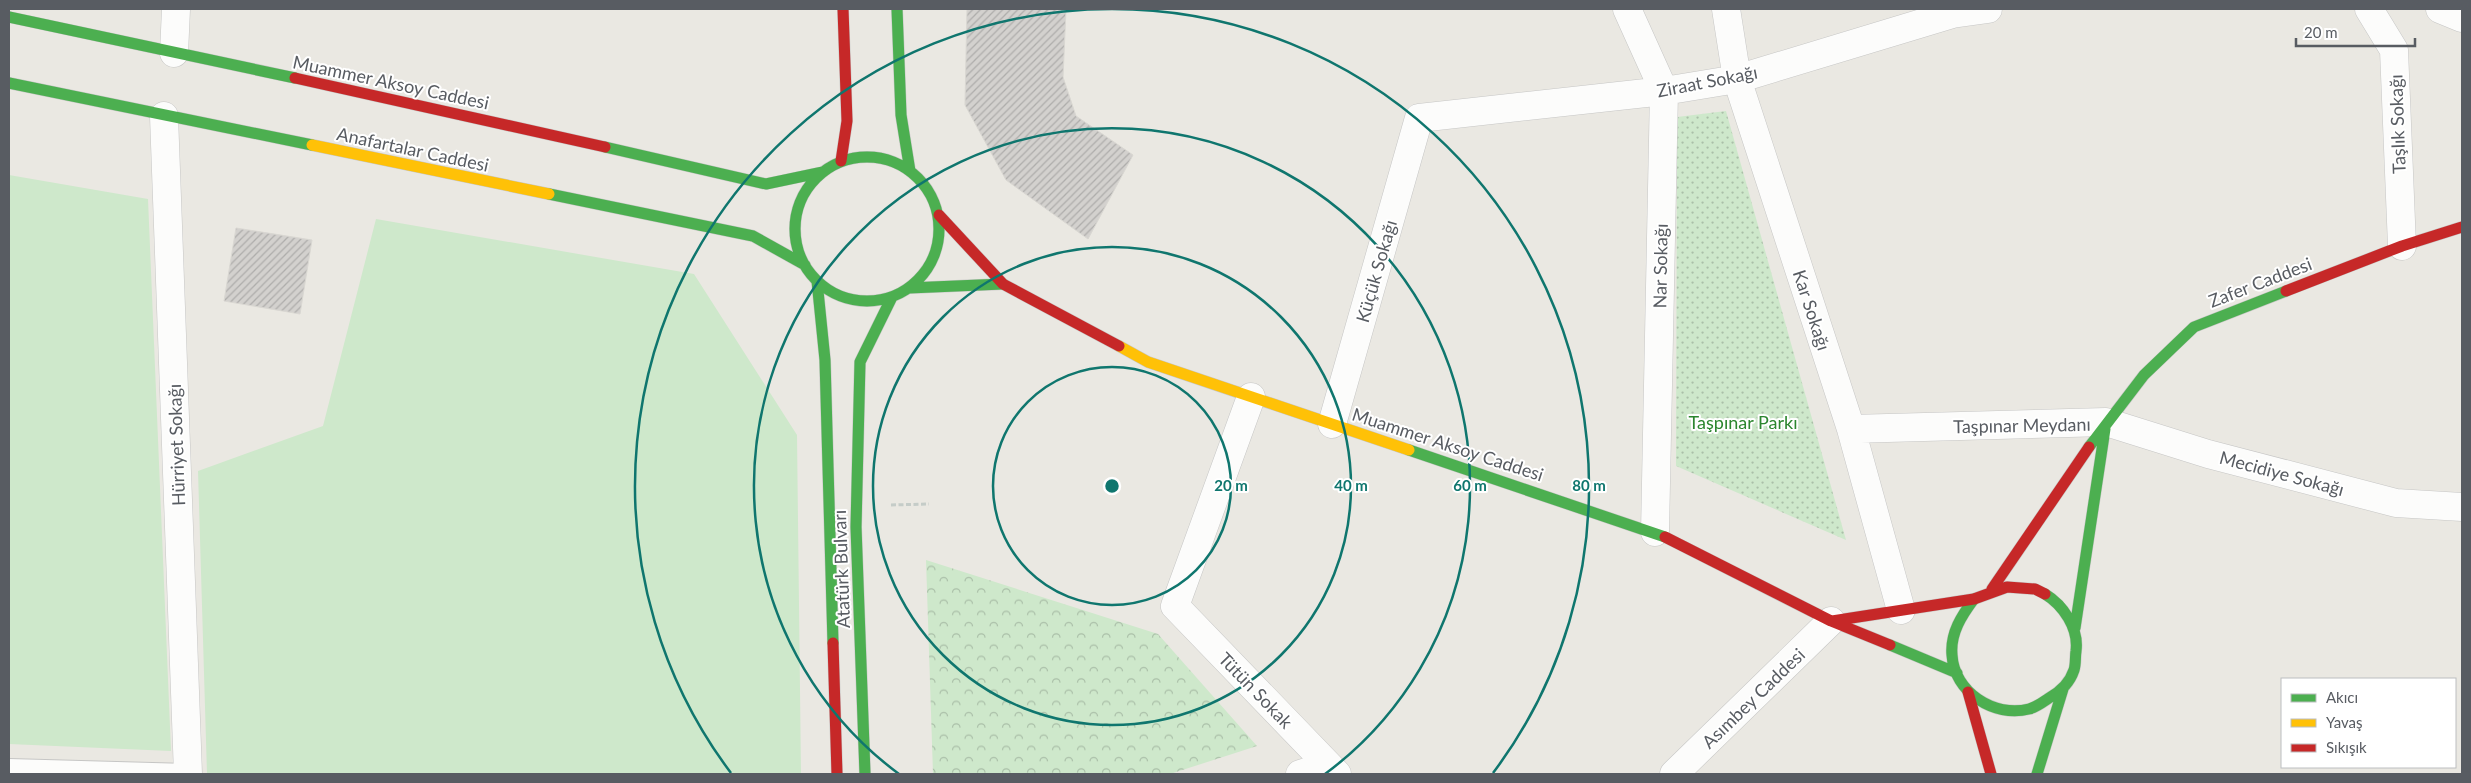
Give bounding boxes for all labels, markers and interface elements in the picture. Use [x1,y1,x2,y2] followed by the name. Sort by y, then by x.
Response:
[2296,15,2415,47] scale bar
[2304,23,2338,41] text: 20 m
[291,50,491,114] street label: Muammer Aksoy Caddesi
[1655,60,1759,102] street label: Ziraat Sokağı
[2384,74,2410,174] street label: Taşlık Sokağı
[335,122,491,176] street label: Anafartalar Caddesi
[1351,217,1401,325] street label: Küçük Sokağı
[1648,223,1672,309] street label: Nar Sokağı
[2205,252,2315,312] street label: Zafer Caddesi
[1789,267,1835,353] street label: Kar Sokağı
[163,384,189,506] street label: Hürriyet Sokağı
[1349,403,1547,485] street label: Muammer Aksoy Caddesi
[1689,411,1798,433] park label: Taşpınar Parkı
[1953,413,2091,437] street label: Taşpınar Meydanı
[2217,446,2347,500] street label: Mecidiye Sokağı
[1214,476,1248,494] text: 20 m
[1334,476,1368,494] text: 40 m
[1453,476,1487,494] text: 60 m
[1572,476,1606,494] text: 80 m
[1103,477,1121,495] centre of rings
[828,509,854,629] street label: Atatürk Bulvarı
[1697,643,1809,753] street label: Asımbey Caddesi
[1214,647,1298,733] street label: Tütün Sokak
[2281,678,2456,768] legend
[2326,688,2358,706] text: Akıcı
[2326,713,2363,731] text: Yavaş
[2326,738,2367,756] text: Sıkışık

